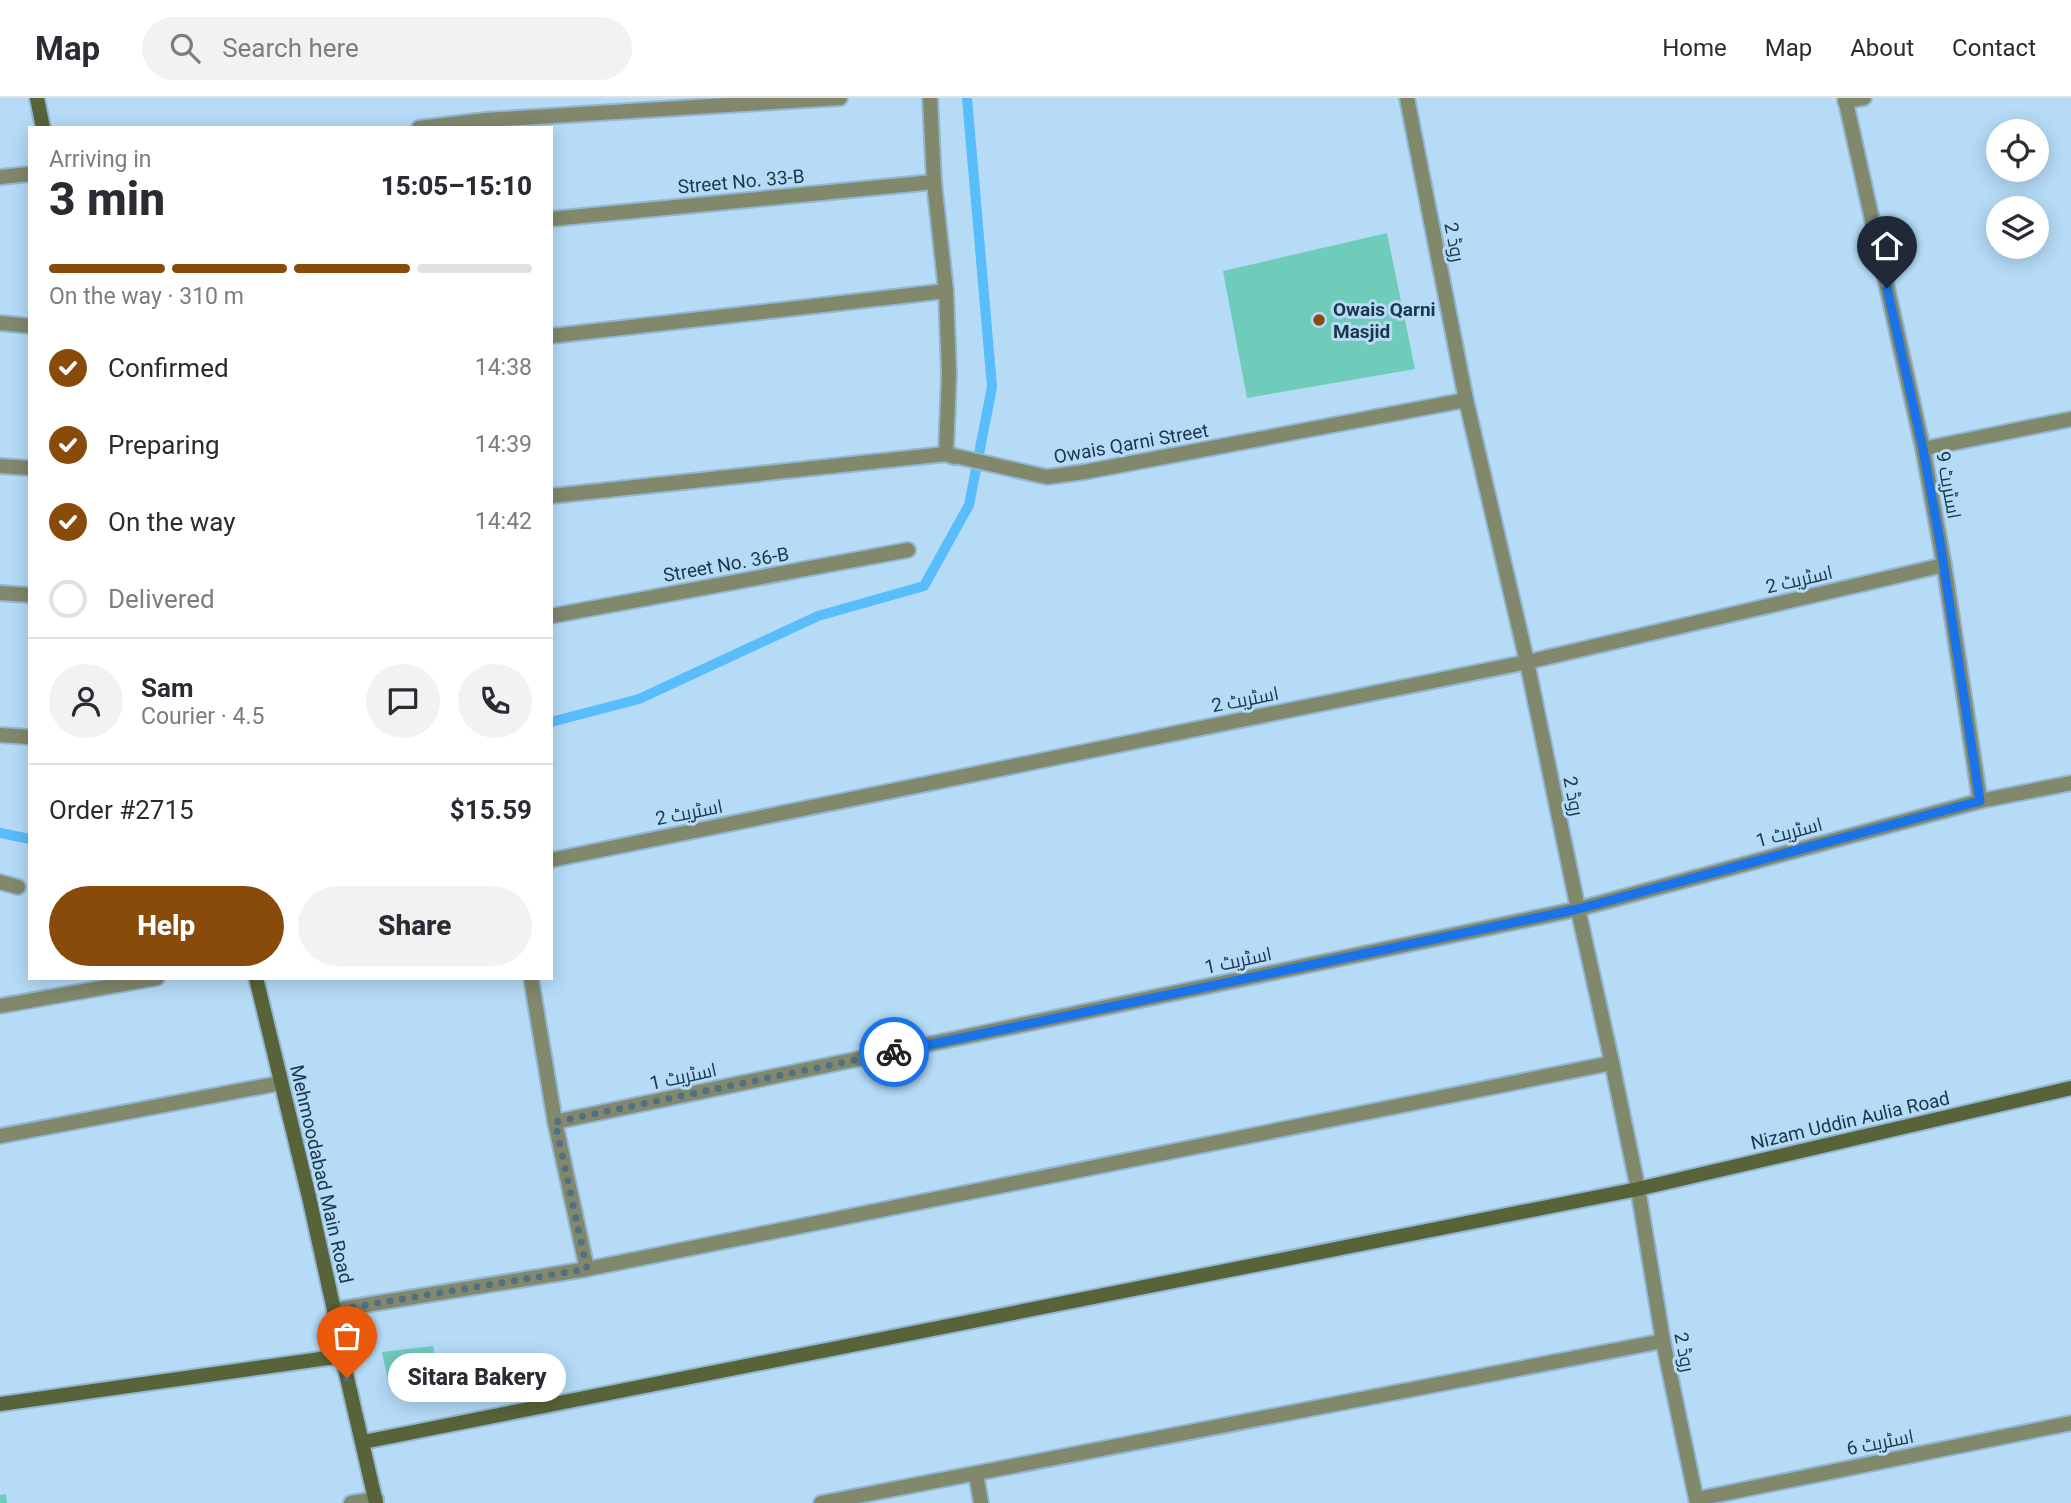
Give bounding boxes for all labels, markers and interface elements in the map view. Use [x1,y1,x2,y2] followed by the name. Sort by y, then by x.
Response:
[142,17,632,80] search box
[35,29,100,68] text: Map
[166,29,204,67] icon: search
[222,33,359,63] text: Search here
[1662,34,1727,62] text: Home
[1765,34,1812,62] text: Map
[1850,34,1914,62] text: About
[1952,34,2036,62] text: Contact
[1986,119,2049,259] map controls
[1986,119,2049,182] button: locate
[49,146,152,173] text: Arriving in
[677,164,806,199] street label: Street No. 33-B
[381,171,532,201] text: 15:05–15:10
[49,172,165,226] text: 3 min
[1986,196,2049,259] button: layers
[1857,216,1917,288] pin
[1439,220,1470,264] street label: روڈ 2
[1868,227,1906,265] icon: home
[49,283,244,310] text: On the way · 310 m
[1333,298,1436,343] place label: Owais Qarni Masjid
[1311,312,1327,328] marker: Owais Qarni Masjid
[49,349,87,387] icon: check
[108,353,229,383] text: Confirmed
[475,354,532,381] text: 14:38
[1052,419,1210,468] street label: Owais Qarni Street
[49,426,87,464] icon: check
[108,430,220,460] text: Preparing
[475,431,532,458] text: 14:39
[1931,450,1966,521] street label: اسٹریٹ 9
[49,503,87,541] icon: check
[108,507,236,537] text: On the way
[475,508,532,535] text: 14:42
[661,542,791,587] street label: Street No. 36-B
[1763,561,1835,598] street label: اسٹریٹ 2
[108,584,215,614] text: Delivered
[49,664,123,738] button: person
[366,664,440,738] button: chat
[458,664,532,738] button: phone
[141,673,193,703] text: Sam
[1209,682,1281,717] street label: اسٹریٹ 2
[141,703,264,730] text: Courier · 4.5
[1558,774,1589,818] street label: روڈ 2
[49,795,194,825] text: Order #2715
[450,795,532,825] text: $15.59
[653,795,725,830] street label: اسٹریٹ 2
[1753,813,1825,852] street label: اسٹریٹ 1
[49,886,284,966] button: Help
[298,886,532,966] button: Share
[1202,942,1274,979] street label: اسٹریٹ 1
[859,1017,929,1087] courier
[875,1033,913,1071] icon: bike
[647,1058,719,1095] street label: اسٹریٹ 1
[285,1063,358,1285] street label: Mehmoodabad Main Road
[1748,1086,1952,1155] street label: Nizam Uddin Aulia Road
[317,1306,377,1378] pin
[328,1317,366,1355] icon: bag
[1669,1330,1700,1374] street label: روڈ 2
[389,1354,568,1402] callout: Sitara Bakery
[407,1364,547,1391] text: Sitara Bakery
[1844,1425,1916,1460] street label: اسٹریٹ 6

